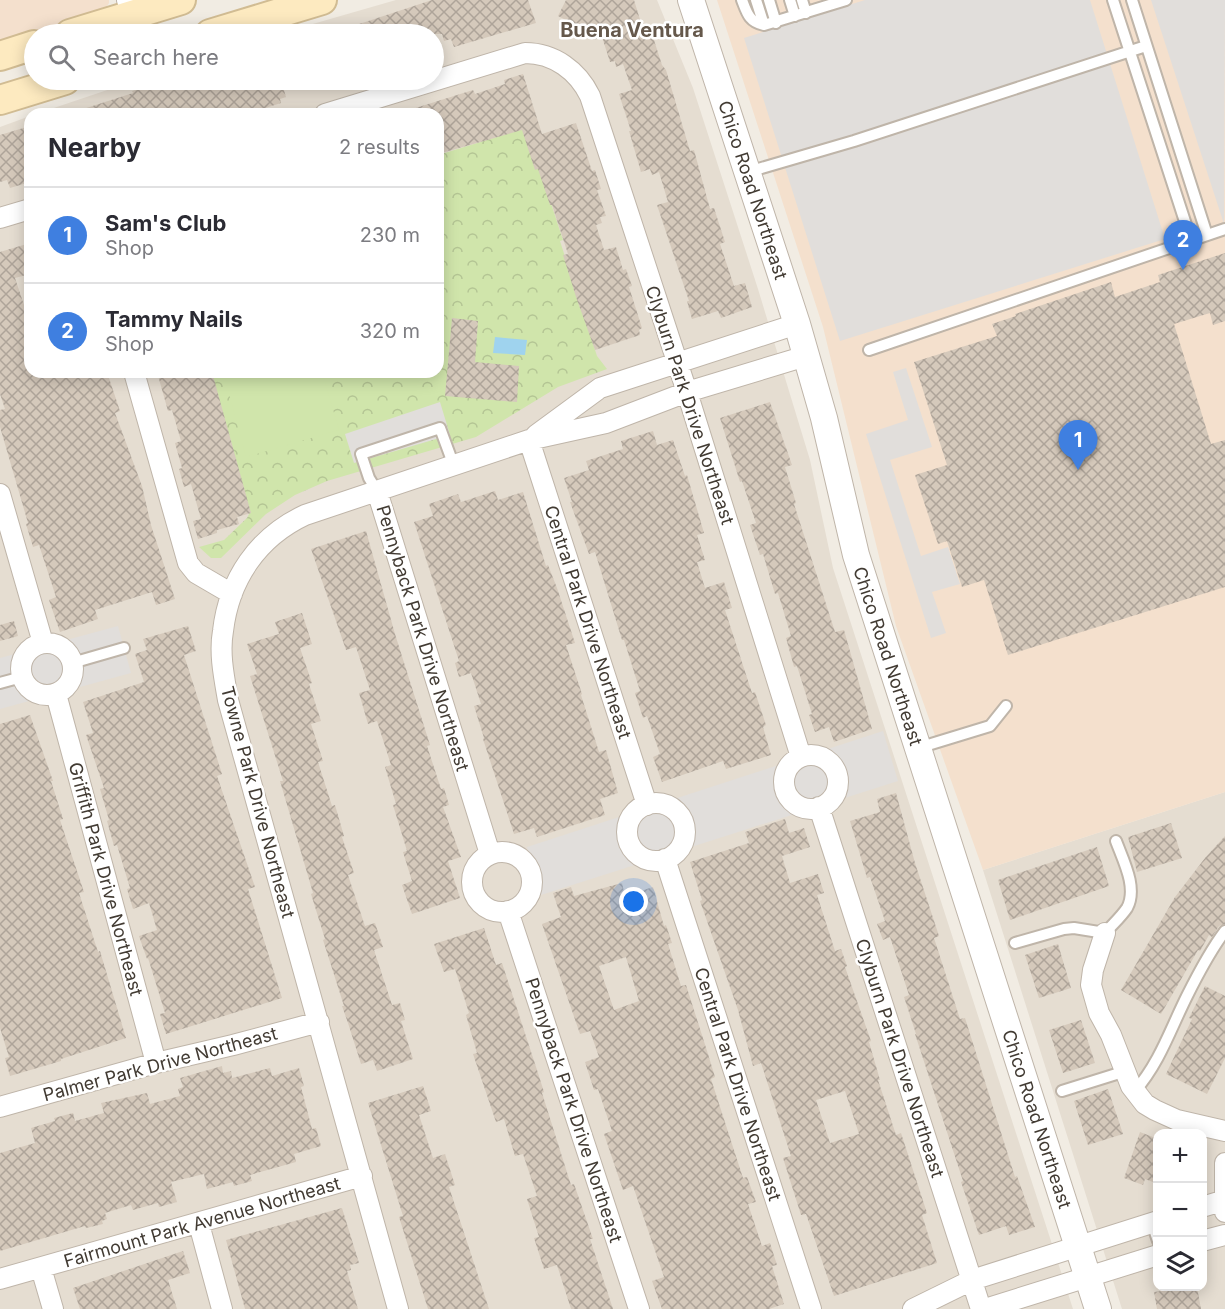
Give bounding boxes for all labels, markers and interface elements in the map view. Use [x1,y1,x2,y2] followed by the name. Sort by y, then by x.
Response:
[560,18,704,42] district label: Buena Ventura
[24,24,444,90] search box
[45,41,78,74] icon: search
[93,44,219,70] text: Search here
[714,98,792,282] street label: Chico Road Northeast
[48,132,141,163] text: Nearby
[339,135,420,159] text: 2 results
[105,210,226,236] text: Sam's Club
[1164,220,1202,270] pin: 2
[63,223,72,247] text: 1
[360,223,420,247] text: 230 m
[105,236,154,260] text: Shop
[641,283,739,527] street label: Clyburn Park Drive Northeast
[105,306,243,332] text: Tammy Nails
[61,319,74,343] text: 2
[360,319,420,343] text: 320 m
[105,332,154,356] text: Shop
[1058,420,1098,470] pin: 1
[372,502,474,774] street label: Pennyback Park Drive Northeast
[540,503,636,741] street label: Central Park Drive Northeast
[849,564,927,748] street label: Chico Road Northeast
[217,684,299,920] street label: Towne Park Drive Northeast
[65,760,147,998] street label: Griffith Park Drive Northeast
[619,887,648,916] your location
[851,936,949,1180] street label: Clyburn Park Drive Northeast
[690,965,786,1203] street label: Central Park Drive Northeast
[521,975,627,1245] street label: Pennyback Park Drive Northeast
[41,1023,279,1105] street label: Palmer Park Drive Northeast
[998,1027,1076,1211] street label: Chico Road Northeast
[1153,1129,1207,1291] map controls
[1153,1129,1207,1183] button: +
[61,1172,343,1272] street label: Fairmount Park Avenue Northeast
[1153,1183,1207,1237] button: −
[1153,1237,1207,1291] button: layers

